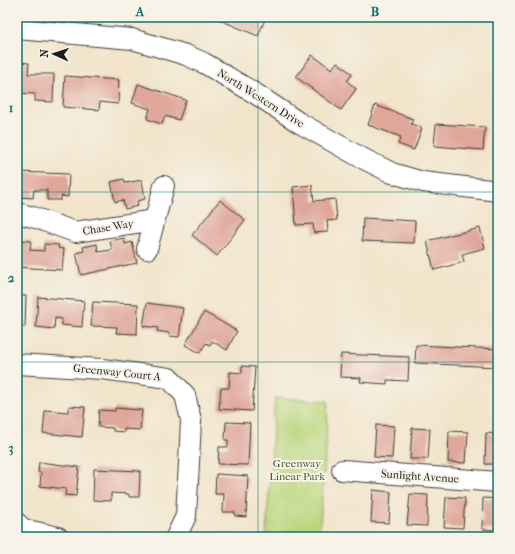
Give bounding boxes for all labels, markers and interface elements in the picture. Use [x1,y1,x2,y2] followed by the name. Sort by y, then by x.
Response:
[135,4,145,19] text: A
[371,4,380,19] text: B
[34,34,74,74] north arrow
[38,48,51,58] text: N
[215,66,307,131] street label: North Western Drive
[9,100,14,115] text: 1
[82,217,136,238] street label: Chase Way
[8,270,15,285] text: 2
[73,361,162,384] street label: Greenway Court A
[8,440,14,456] text: 3
[269,457,325,483] park label: Greenway Linear Park
[380,467,460,486] street label: Sunlight Avenue

